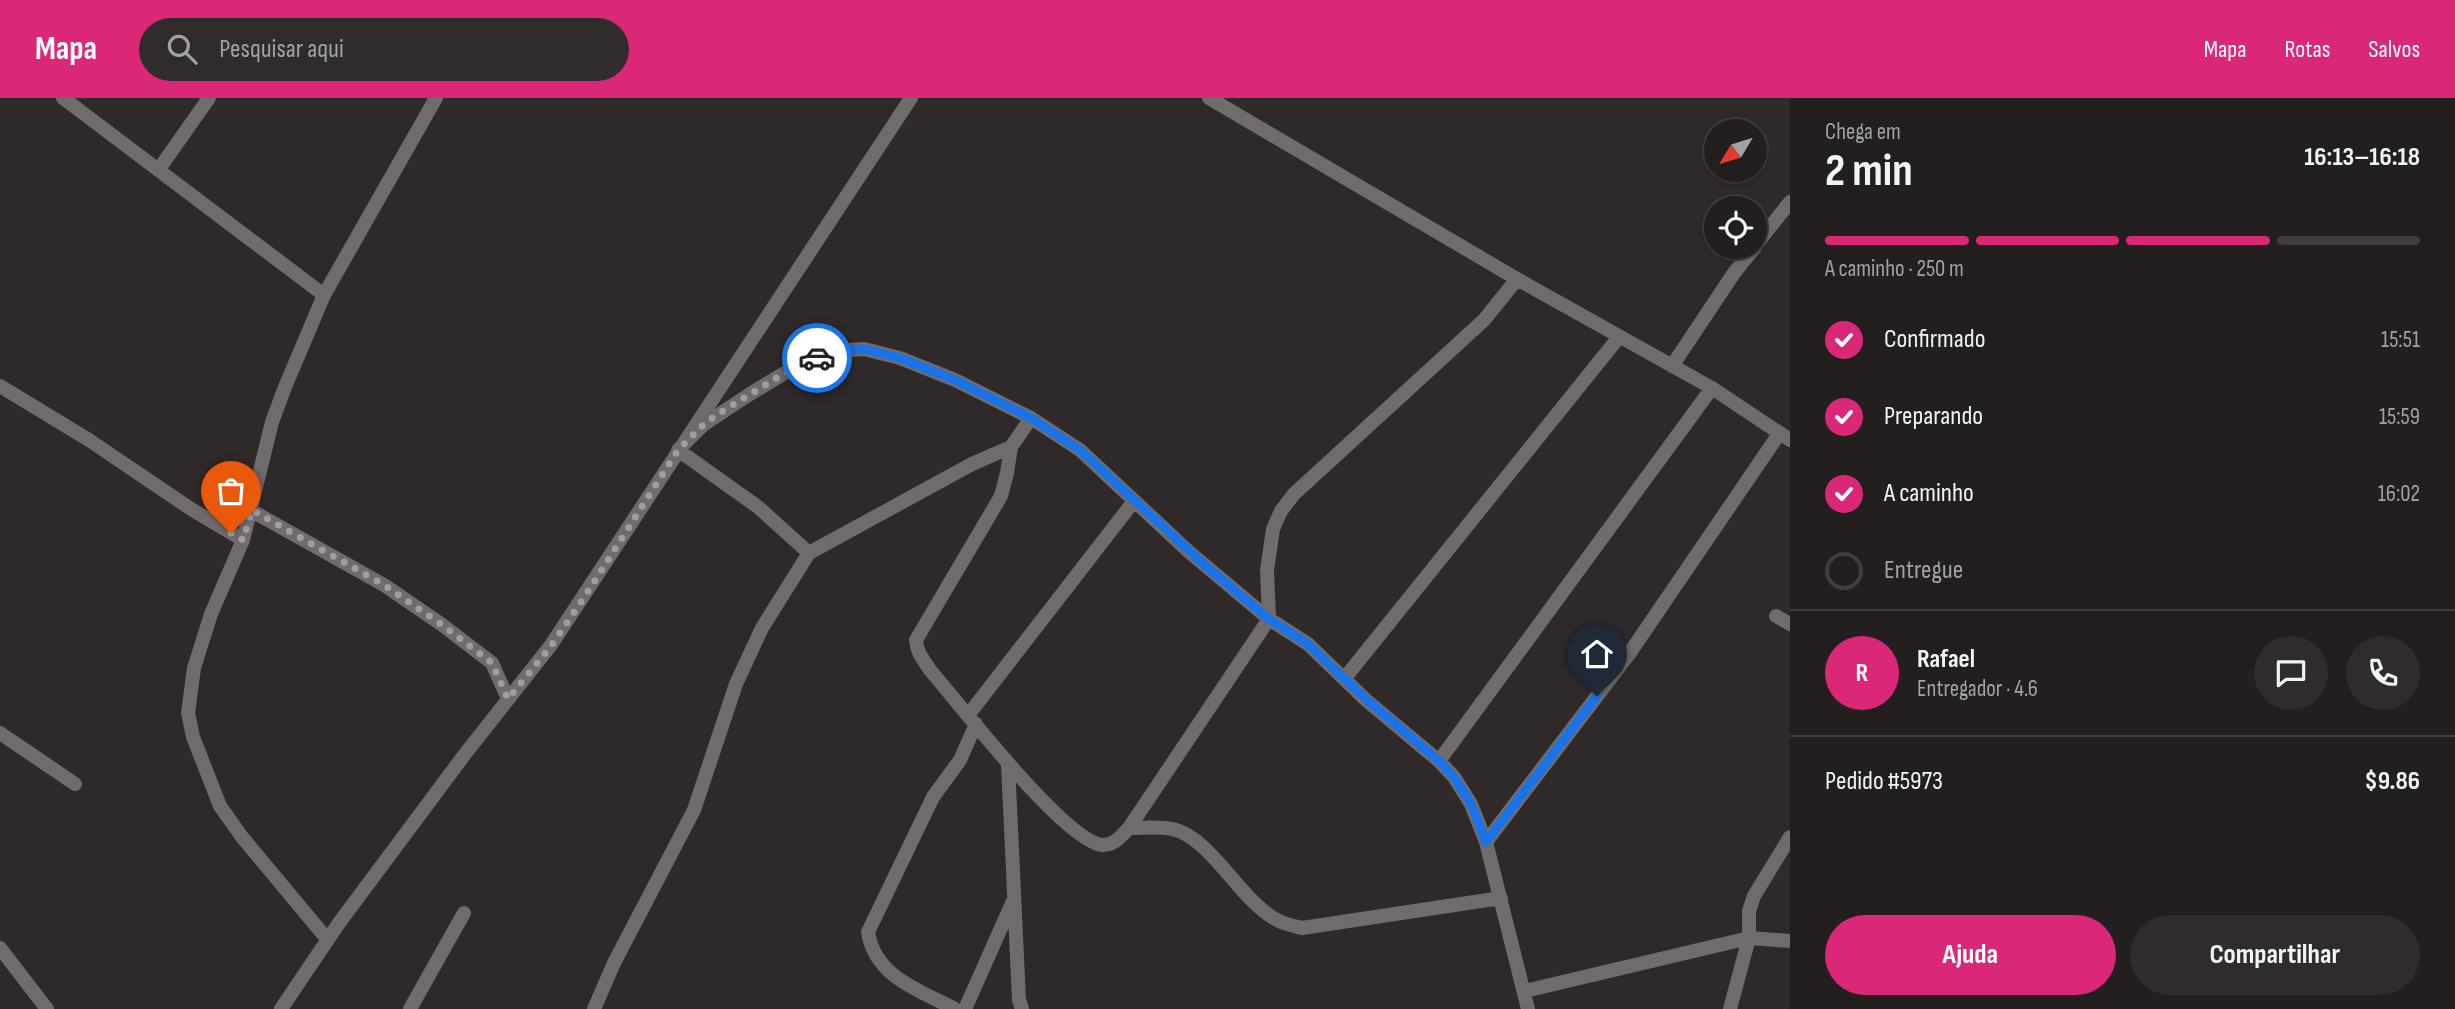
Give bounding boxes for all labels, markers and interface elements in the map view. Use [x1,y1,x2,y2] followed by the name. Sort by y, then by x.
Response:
[139,18,629,81] search box
[35,29,97,69] text: Mapa
[163,30,201,68] icon: search
[219,34,344,65] text: Pesquisar aqui
[2204,35,2247,64] text: Mapa
[2285,35,2330,64] text: Rotas
[2368,35,2420,64] text: Salvos
[1825,118,1901,146] text: Chega em
[1704,119,1768,182] north arrow
[1704,119,1767,259] map controls
[2304,142,2420,173] text: 16:13–16:18
[1825,144,1913,199] text: 2 min
[1704,196,1767,259] button: locate
[1825,255,1964,283] text: A caminho · 250 m
[1825,321,1863,359] icon: check
[782,323,852,393] courier
[1884,324,1985,355] text: Confirmado
[2381,326,2420,354] text: 15:51
[798,339,836,377] icon: car
[1825,398,1863,436] icon: check
[1884,401,1983,432] text: Preparando
[2379,403,2420,431] text: 15:59
[201,461,261,533] pin
[212,472,250,510] icon: bag
[1825,475,1863,513] icon: check
[1884,478,1974,509] text: A caminho
[2378,480,2420,508] text: 16:02
[1884,555,1963,586] text: Entregue
[1567,624,1627,696] pin
[1578,635,1616,673] icon: home
[2254,636,2328,710] button: chat
[2346,636,2420,710] button: phone
[1917,644,1975,675] text: Rafael
[1856,658,1868,689] text: R
[1917,675,2038,703] text: Entregador · 4.6
[1825,766,1943,797] text: Pedido #5973
[2364,766,2420,797] text: $9.86
[1825,915,2116,995] button: Ajuda
[2130,915,2420,995] button: Compartilhar

